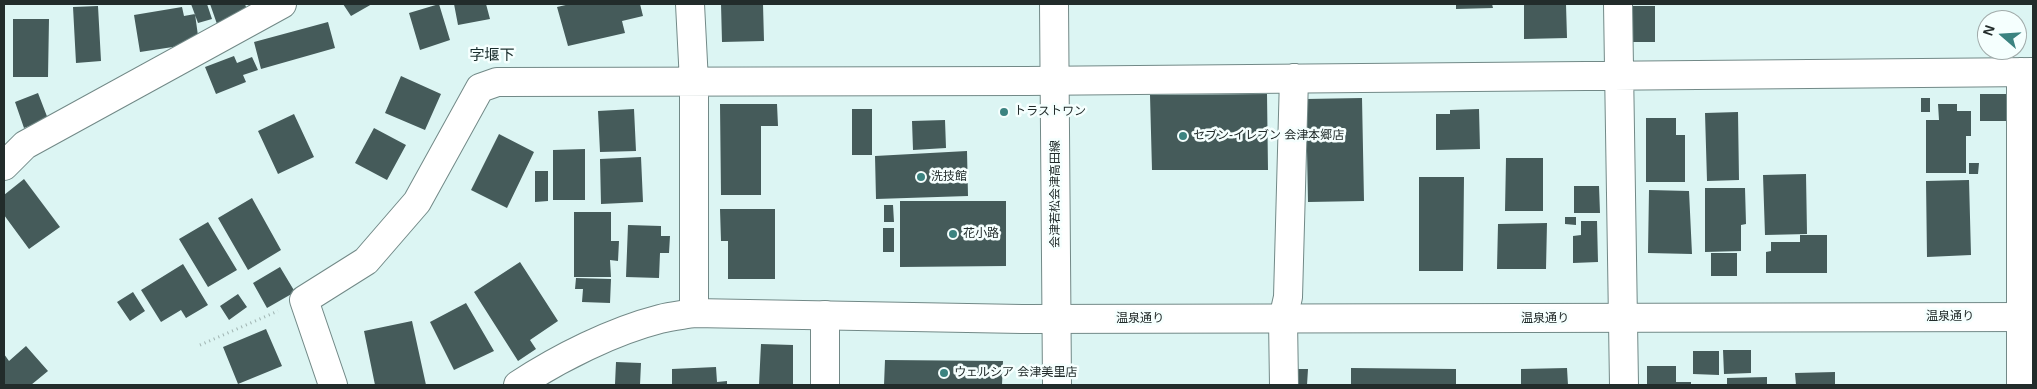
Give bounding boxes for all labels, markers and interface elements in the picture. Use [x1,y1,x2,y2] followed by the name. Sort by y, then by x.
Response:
[1977,10,2027,60] north arrow
[1980,23,1998,38] text: N
[470,47,514,65] district label: 字堰下
[1014,105,1086,119] place label: トラストワン
[998,106,1010,118] marker: トラストワン
[1193,129,1344,143] place label: セブン-イレブン 会津本郷店
[1177,130,1189,142] marker: セブン-イレブン 会津本郷店
[1049,140,1063,248] street label: 会津若松会津高田線
[931,170,967,184] place label: 洗技館
[915,171,927,183] marker: 洗技館
[963,227,999,241] place label: 花小路
[947,228,959,240] marker: 花小路
[1926,310,1974,324] street label: 温泉通り
[1116,312,1164,326] street label: 温泉通り
[1521,312,1569,326] street label: 温泉通り
[954,366,1077,380] place label: ウェルシア 会津美里店
[938,367,950,379] marker: ウェルシア 会津美里店

